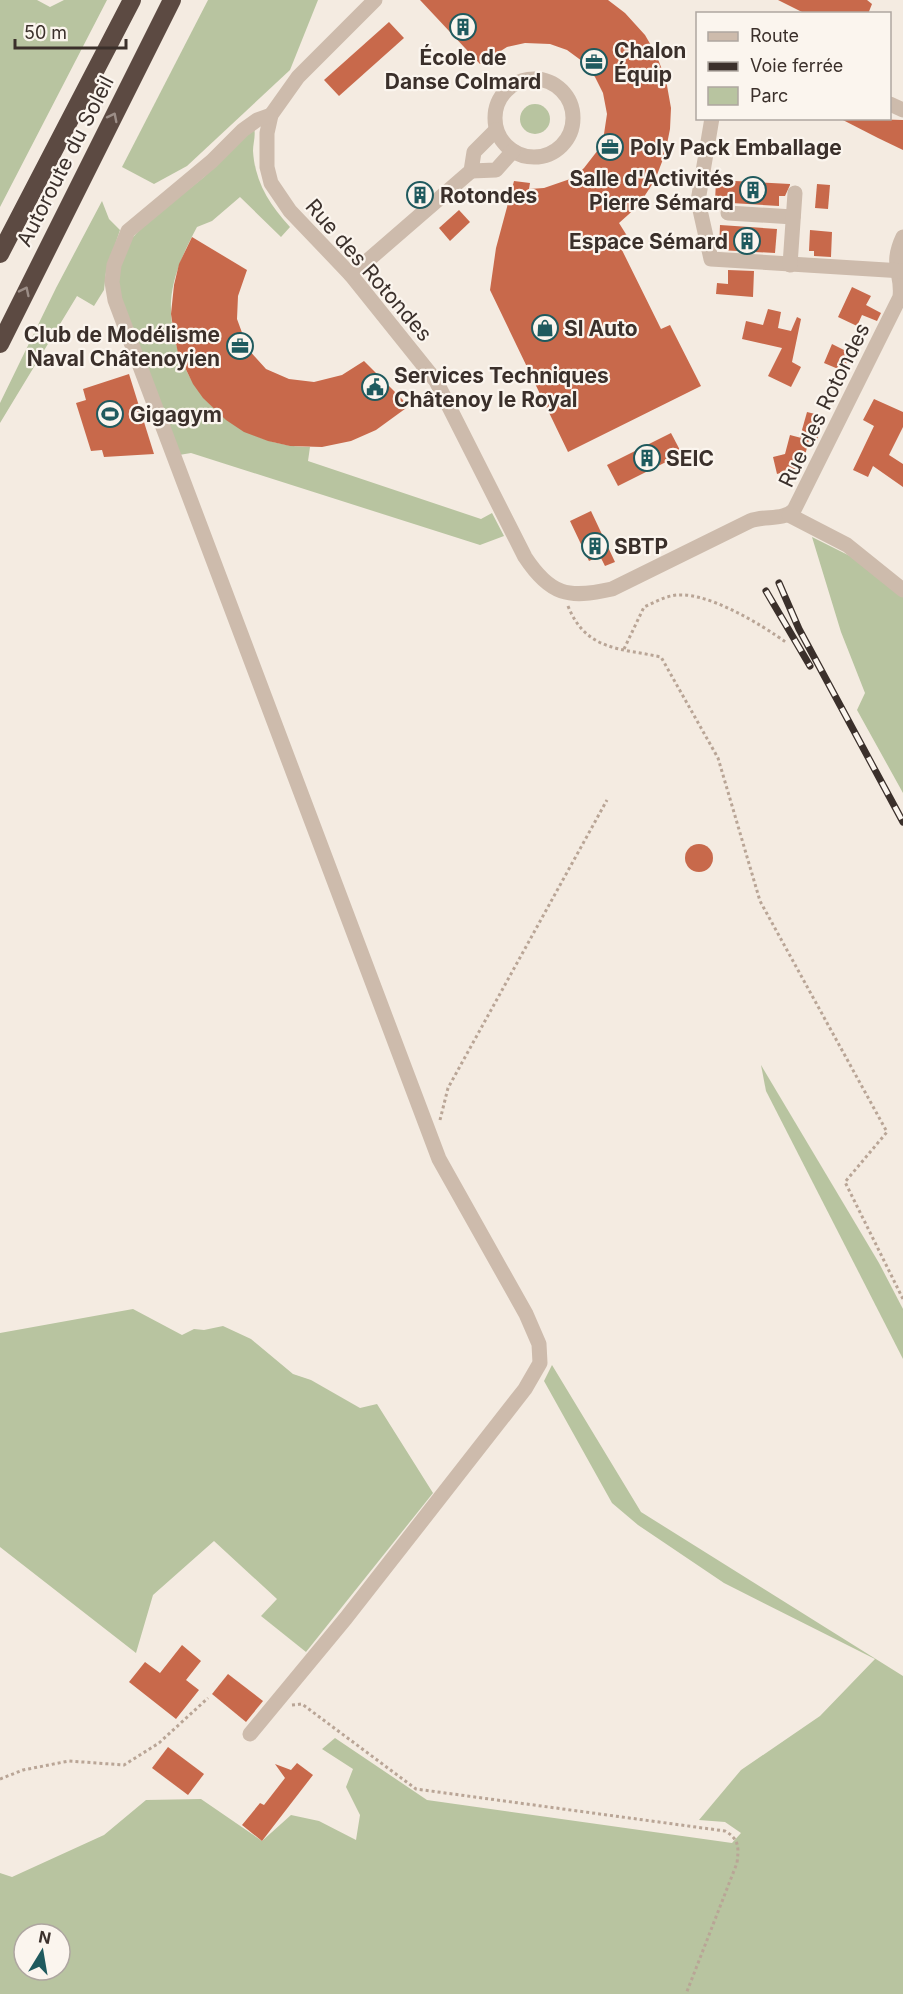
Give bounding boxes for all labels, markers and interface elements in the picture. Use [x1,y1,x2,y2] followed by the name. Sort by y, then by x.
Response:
[15,12,126,50] scale bar
[448,12,478,42] building icon: École de Danse Colmard
[696,12,891,120] legend
[24,22,67,43] text: 50 m
[750,25,799,46] text: Route
[614,38,686,87] place label: Chalon Équip
[385,44,541,94] place label: École de Danse Colmard
[579,47,609,77] office icon: Chalon Équip
[750,55,843,76] text: Voie ferrée
[11,71,119,251] street label: Autoroute du Soleil
[750,85,788,106] text: Parc
[106,112,117,123] one-way arrow
[595,132,625,162] office icon: Poly Pack Emballage
[630,135,842,160] place label: Poly Pack Emballage
[570,166,734,215] place label: Salle d'Activités Pierre Sémard
[738,175,768,205] building icon: Salle d'Activités Pierre Sémard
[405,180,435,210] building icon: Rotondes
[440,183,537,208] place label: Rotondes
[301,194,437,346] street label: Rue des Rotondes
[732,226,762,256] building icon: Espace Sémard
[569,229,728,254] place label: Espace Sémard
[18,286,30,297] one-way arrow
[530,313,560,343] shop icon: Sl Auto
[564,316,638,341] place label: Sl Auto
[773,319,875,491] street label: Rue des Rotondes
[24,322,220,371] place label: Club de Modélisme Naval Châtenoyien
[225,331,255,361] office icon: Club de Modélisme Naval Châtenoyien
[394,363,609,412] place label: Services Techniques Châtenoy le Royal
[360,372,390,402] public building icon: Services Techniques Châtenoy le Royal
[95,399,125,429] sports icon: Gigagym
[130,402,222,427] place label: Gigagym
[632,443,662,473] building icon: SEIC
[666,446,714,471] place label: SEIC
[580,531,610,561] building icon: SBTP
[614,534,668,559] place label: SBTP
[12,1922,72,1982] north arrow
[37,1926,53,1948] text: N

